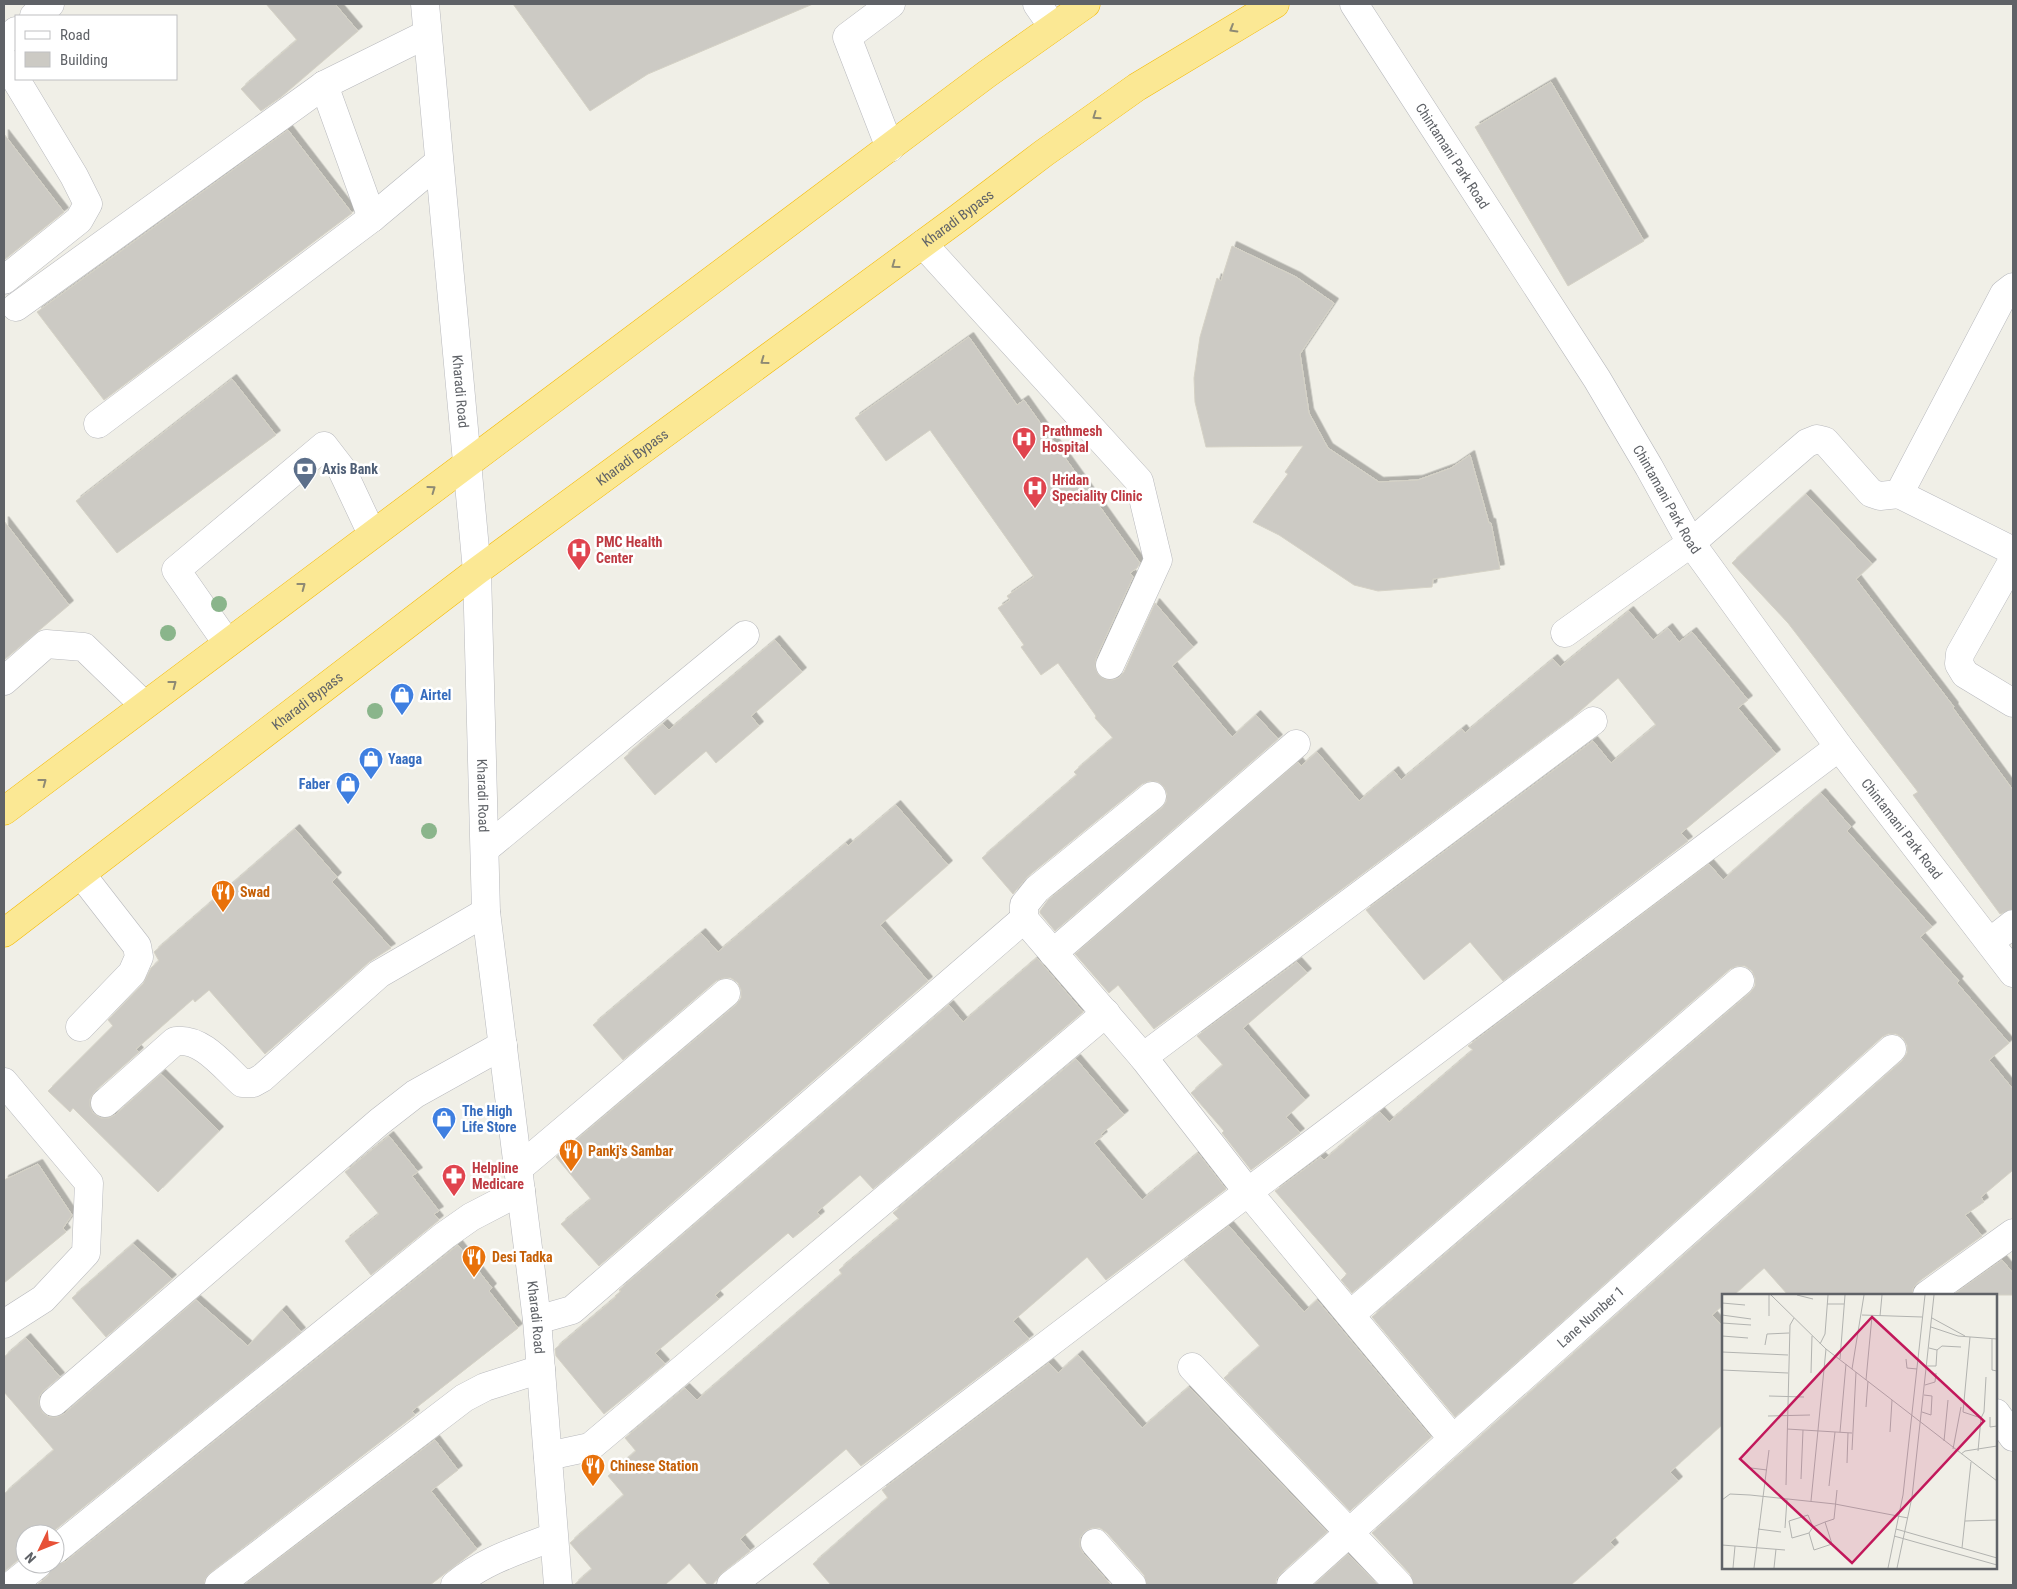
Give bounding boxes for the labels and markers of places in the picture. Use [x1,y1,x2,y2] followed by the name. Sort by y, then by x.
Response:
[1042,423,1103,455] place label: Prathmesh Hospital
[1011,426,1037,460] hospital icon: Prathmesh Hospital
[292,456,318,490] bank icon: Axis Bank
[322,461,378,477] place label: Axis Bank
[1052,472,1143,504] place label: Hridan Speciality Clinic
[1022,475,1048,509] hospital icon: Hridan Speciality Clinic
[596,534,662,566] place label: PMC Health Center
[566,537,592,571] hospital icon: PMC Health Center
[389,682,415,716] shop icon: Airtel
[420,687,451,703] place label: Airtel
[358,746,384,780] shop icon: Yaaga
[388,751,422,767] place label: Yaaga
[335,771,361,805] shop icon: Faber
[299,776,330,792] place label: Faber
[210,879,236,913] restaurant icon: Swad
[240,884,270,900] place label: Swad
[462,1103,517,1135] place label: The High Life Store
[431,1106,457,1140] shop icon: The High Life Store
[558,1138,584,1172] restaurant icon: Pankj's Sambar
[588,1143,674,1159] place label: Pankj's Sambar
[472,1160,524,1192] place label: Helpline Medicare
[441,1163,467,1197] pharmacy icon: Helpline Medicare
[461,1244,487,1278] restaurant icon: Desi Tadka
[492,1249,553,1265] place label: Desi Tadka
[580,1453,606,1487] restaurant icon: Chinese Station
[610,1458,698,1474] place label: Chinese Station

